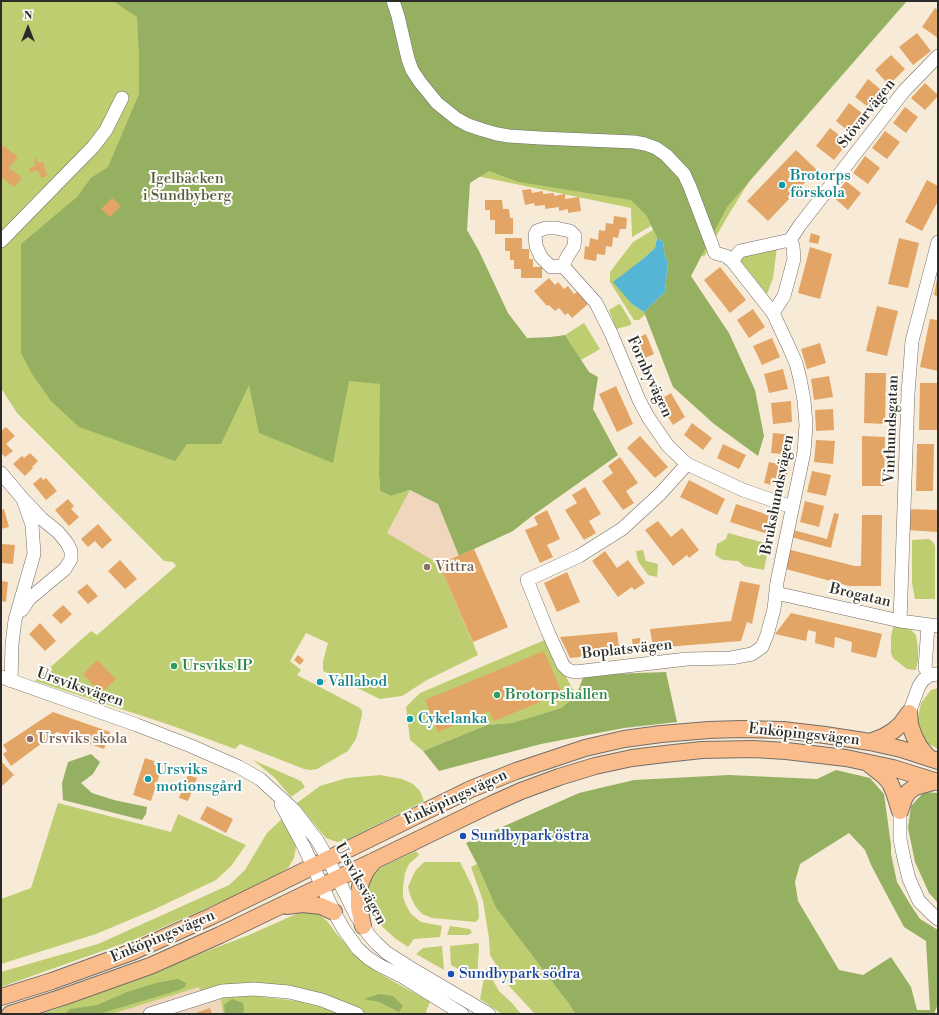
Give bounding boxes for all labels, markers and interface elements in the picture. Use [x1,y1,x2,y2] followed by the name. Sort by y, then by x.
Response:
[8,8,48,48] north arrow
[24,9,32,23] text: N
[834,76,900,152] street label: Stövarvägen
[790,167,851,202] place label: Brotorps förskola
[143,170,231,205] park label: Igelbäcken i Sundbyberg
[777,180,787,190] marker: Brotorps förskola
[622,333,676,421] street label: Fornbyvägen
[881,375,903,483] street label: Vinthundsgatan
[758,433,798,557] street label: Brukshundsvägen
[435,558,474,576] place label: Vittra
[422,562,432,572] marker: Vittra
[827,580,893,612] street label: Brogatan
[581,636,673,664] street label: Boplatsvägen
[182,657,253,675] place label: Ursviks IP
[169,661,179,671] marker: Ursviks IP
[34,665,126,711] street label: Ursviksvägen
[328,673,387,691] place label: Vallabod
[315,677,325,687] marker: Vallabod
[505,686,608,704] place label: Brotorpshallen
[492,690,502,700] marker: Brotorpshallen
[418,710,487,728] place label: Cykelanka
[405,714,415,724] marker: Cykelanka
[748,720,860,750] street label: Enköpingsvägen
[38,730,127,748] place label: Ursviks skola
[25,734,35,744] marker: Ursviks skola
[156,761,242,796] place label: Ursviks motionsgård
[402,766,510,830] street label: Enköpingsvägen
[143,774,153,784] marker: Ursviks motionsgård
[471,827,589,845] place label: Sundbypark östra
[458,831,468,841] marker: Sundbypark östra
[330,840,390,928] street label: Ursviksvägen
[108,907,218,967] street label: Enköpingsvägen
[459,965,580,983] place label: Sundbypark södra
[446,969,456,979] marker: Sundbypark södra

